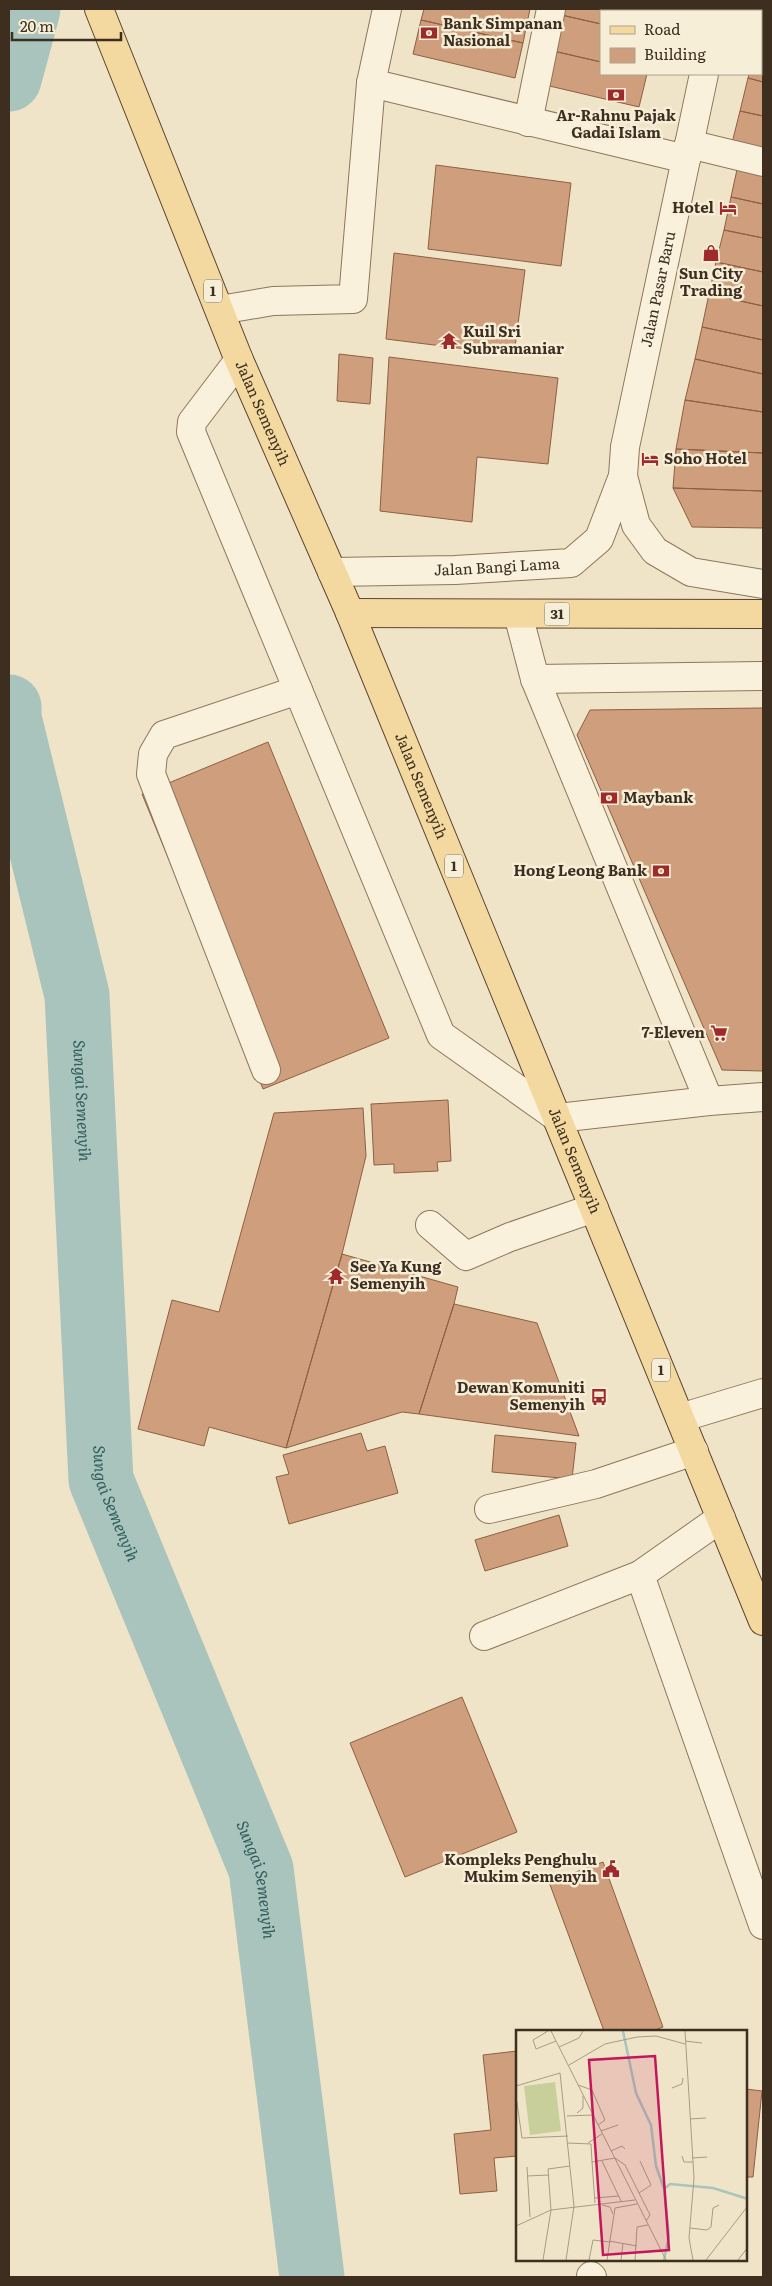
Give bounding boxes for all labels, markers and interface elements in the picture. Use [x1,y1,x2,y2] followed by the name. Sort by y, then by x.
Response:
[12,10,121,42] scale bar
[600,10,762,75] legend
[443,11,563,51] place label: Bank Simpanan Nasional
[20,14,54,37] text: 20 m
[644,17,680,40] text: Road
[419,23,439,43] bank icon: Bank Simpanan Nasional
[644,42,706,65] text: Building
[606,85,626,105] bank icon: Ar-Rahnu Pajak Gadai Islam
[556,103,677,143] place label: Ar-Rahnu Pajak Gadai Islam
[672,195,715,218] place label: Hotel
[718,198,738,218] hotel icon: Hotel
[633,228,681,349] street label: Jalan Pasar Baru
[701,243,721,263] shop icon: Sun City Trading
[679,261,744,301] place label: Sun City Trading
[204,280,222,302] road number: 1
[463,319,564,359] place label: Kuil Sri Subramaniar
[439,331,459,351] temple icon: Kuil Sri Subramaniar
[230,356,297,469] street label: Jalan Semenyih
[664,446,748,469] place label: Soho Hotel
[640,449,660,469] hotel icon: Soho Hotel
[434,551,561,580] street label: Jalan Bangi Lama
[544,602,570,626] road number: 31
[390,729,454,842] street label: Jalan Semenyih
[623,785,694,808] place label: Maybank
[599,788,619,808] bank icon: Maybank
[445,854,463,878] road number: 1
[513,858,648,881] place label: Hong Leong Bank
[651,861,671,881] bank icon: Hong Leong Bank
[641,1020,706,1043] place label: 7-Eleven
[709,1023,729,1043] supermarket icon: 7-Eleven
[68,1039,98,1163] water label: Sungai Semenyih
[544,1103,608,1217] street label: Jalan Semenyih
[350,1254,442,1294] place label: See Ya Kung Semenyih
[326,1266,346,1286] temple icon: See Ya Kung Semenyih
[652,1358,670,1382] road number: 1
[457,1375,586,1415] place label: Dewan Komuniti Semenyih
[589,1387,609,1407] bus stop icon: Dewan Komuniti Semenyih
[88,1445,146,1565] water label: Sungai Semenyih
[231,1817,283,1941] water label: Sungai Semenyih
[444,1847,597,1887] place label: Kompleks Penghulu Mukim Semenyih
[601,1859,621,1879] public building icon: Kompleks Penghulu Mukim Semenyih
[516,2030,747,2261] inset map

